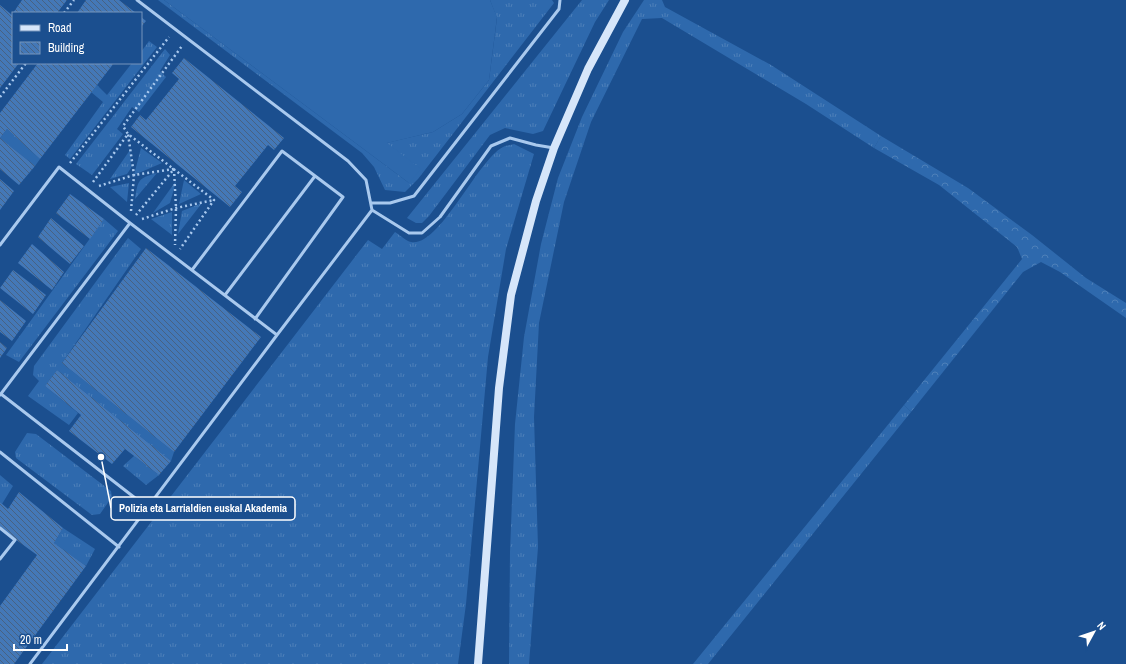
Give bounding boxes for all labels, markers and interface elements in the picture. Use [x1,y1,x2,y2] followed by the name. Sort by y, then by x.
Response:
[12,12,142,64] legend
[48,20,72,36] text: Road
[48,40,85,56] text: Building
[111,497,295,520] callout: Polizia eta Larrialdien euskal Akademia
[119,501,287,515] text: Polizia eta Larrialdien euskal Akademia
[1074,612,1114,652] north arrow
[1094,619,1109,633] text: N
[14,626,67,652] scale bar
[20,632,42,648] text: 20 m

